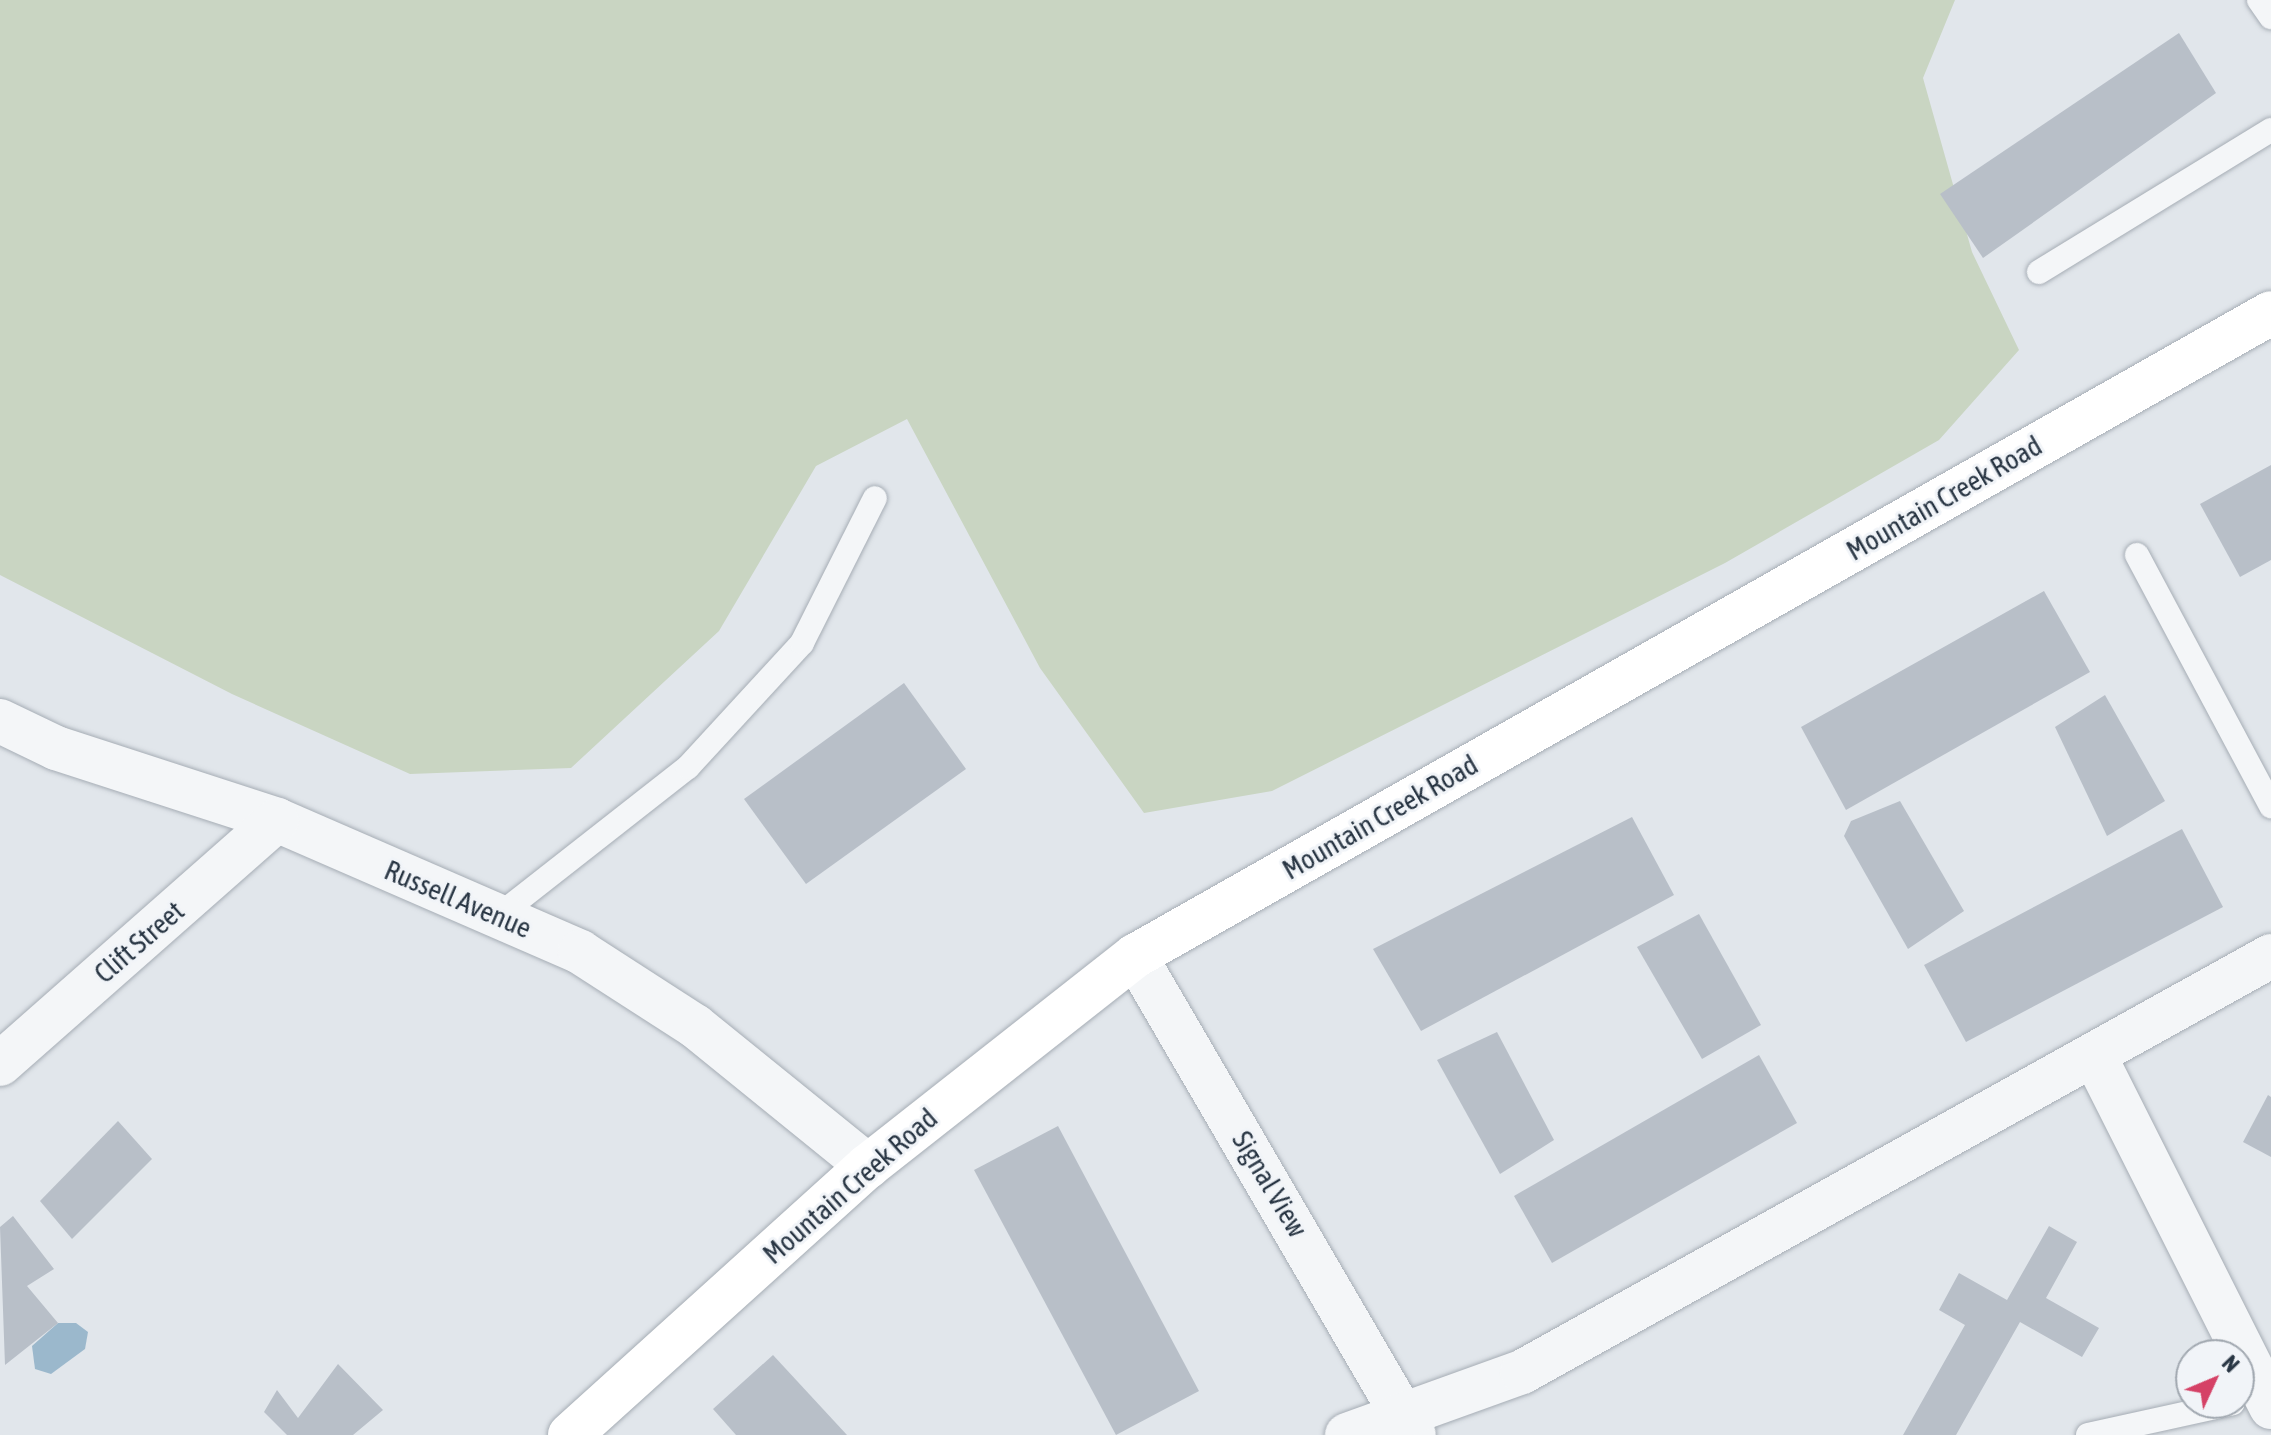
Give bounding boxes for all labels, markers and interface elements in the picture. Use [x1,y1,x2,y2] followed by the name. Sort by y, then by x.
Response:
[1840,429,2048,567] street label: Mountain Creek Road
[1276,748,1484,886] street label: Mountain Creek Road
[380,853,536,945] street label: Russell Avenue
[87,894,191,990] street label: Clift Street
[756,1101,944,1271] street label: Mountain Creek Road
[1225,1125,1315,1243] street label: Signal View
[2175,1339,2255,1419] north arrow
[2217,1350,2245,1377] text: N

